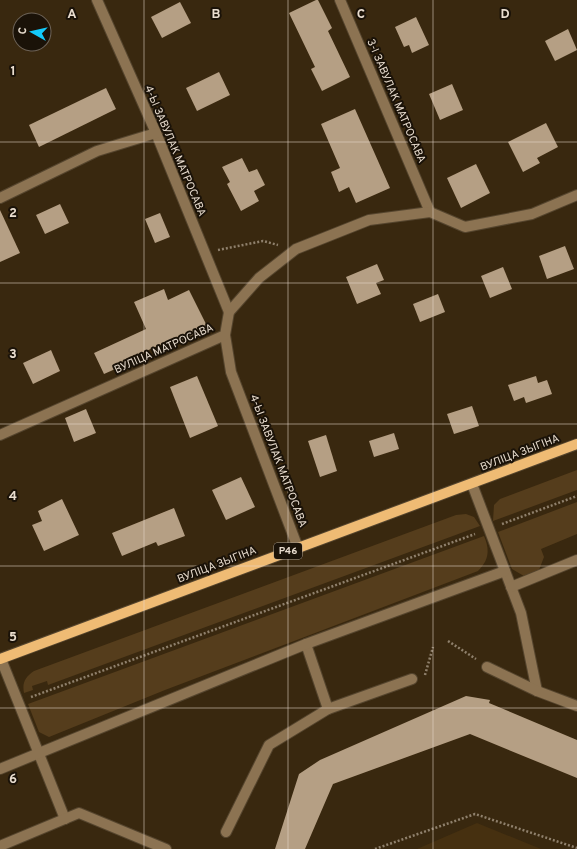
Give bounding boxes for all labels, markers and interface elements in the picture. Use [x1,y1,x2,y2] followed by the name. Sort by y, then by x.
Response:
[67,7,77,23] text: A
[212,7,221,23] text: B
[357,7,365,23] text: C
[500,7,510,23] text: D
[12,12,52,52] north arrow
[16,26,31,35] text: С
[363,37,429,165] street label: 3-І ЗАВУЛАК МАТРОСАВА
[10,64,16,80] text: 1
[141,83,209,219] street label: 4-Ы ЗАВУЛАК МАТРОСАВА
[9,206,17,222] text: 2
[112,321,216,377] street label: ВУЛІЦА МАТРОСАВА
[9,347,17,363] text: 3
[246,393,310,529] street label: 4-Ы ЗАВУЛАК МАТРОСАВА
[478,431,562,475] street label: ВУЛІЦА ЗЫГІНА
[9,489,17,505] text: 4
[175,543,259,587] street label: ВУЛІЦА ЗЫГІНА
[274,543,302,559] road number: Р46
[9,630,17,646] text: 5
[9,772,17,788] text: 6

